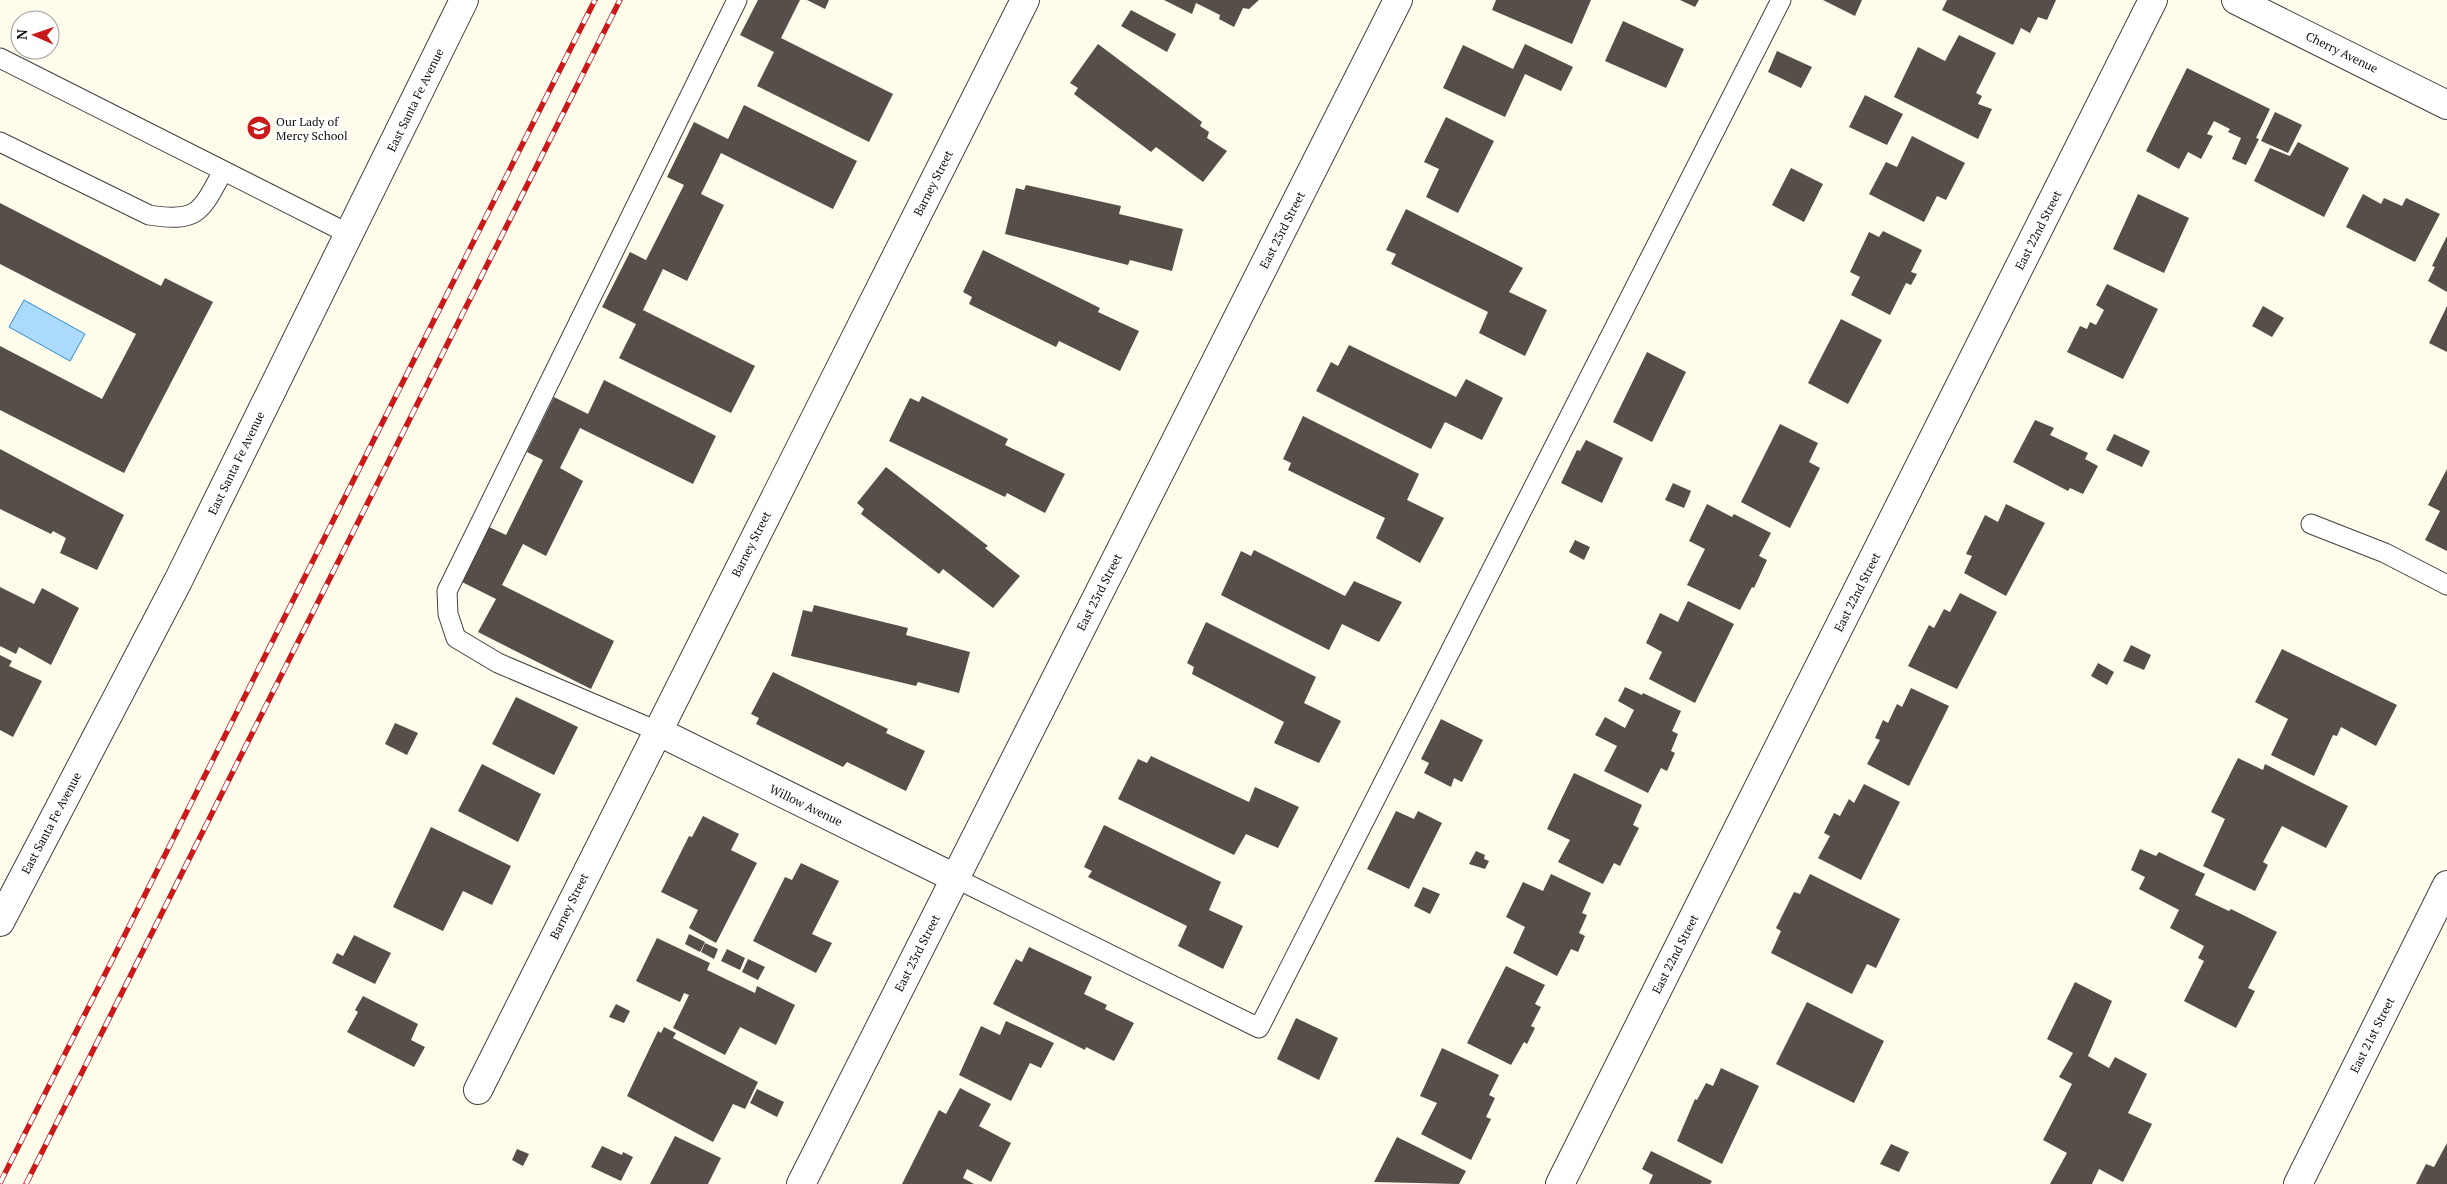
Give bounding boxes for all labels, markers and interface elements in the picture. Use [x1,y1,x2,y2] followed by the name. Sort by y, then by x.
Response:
[10,10,60,60] north arrow
[2304,28,2380,76] street label: Cherry Avenue
[12,29,31,40] text: N
[383,46,447,154] street label: East Santa Fe Avenue
[276,114,348,143] place label: Our Lady of Mercy School
[246,115,272,141] school or university icon: Our Lady of Mercy School
[910,147,956,218] street label: Barney Street
[2012,187,2065,272] street label: East 22nd Street
[1256,188,1308,271] street label: East 23rd Street
[204,409,268,517] street label: East Santa Fe Avenue
[728,508,774,579] street label: Barney Street
[1831,549,1884,634] street label: East 22nd Street
[1073,550,1125,633] street label: East 23rd Street
[18,770,84,876] street label: East Santa Fe Avenue
[767,781,845,829] street label: Willow Avenue
[546,870,592,942] street label: Barney Street
[891,911,943,994] street label: East 23rd Street
[1649,911,1702,996] street label: East 22nd Street
[2346,994,2398,1075] street label: East 21st Street

